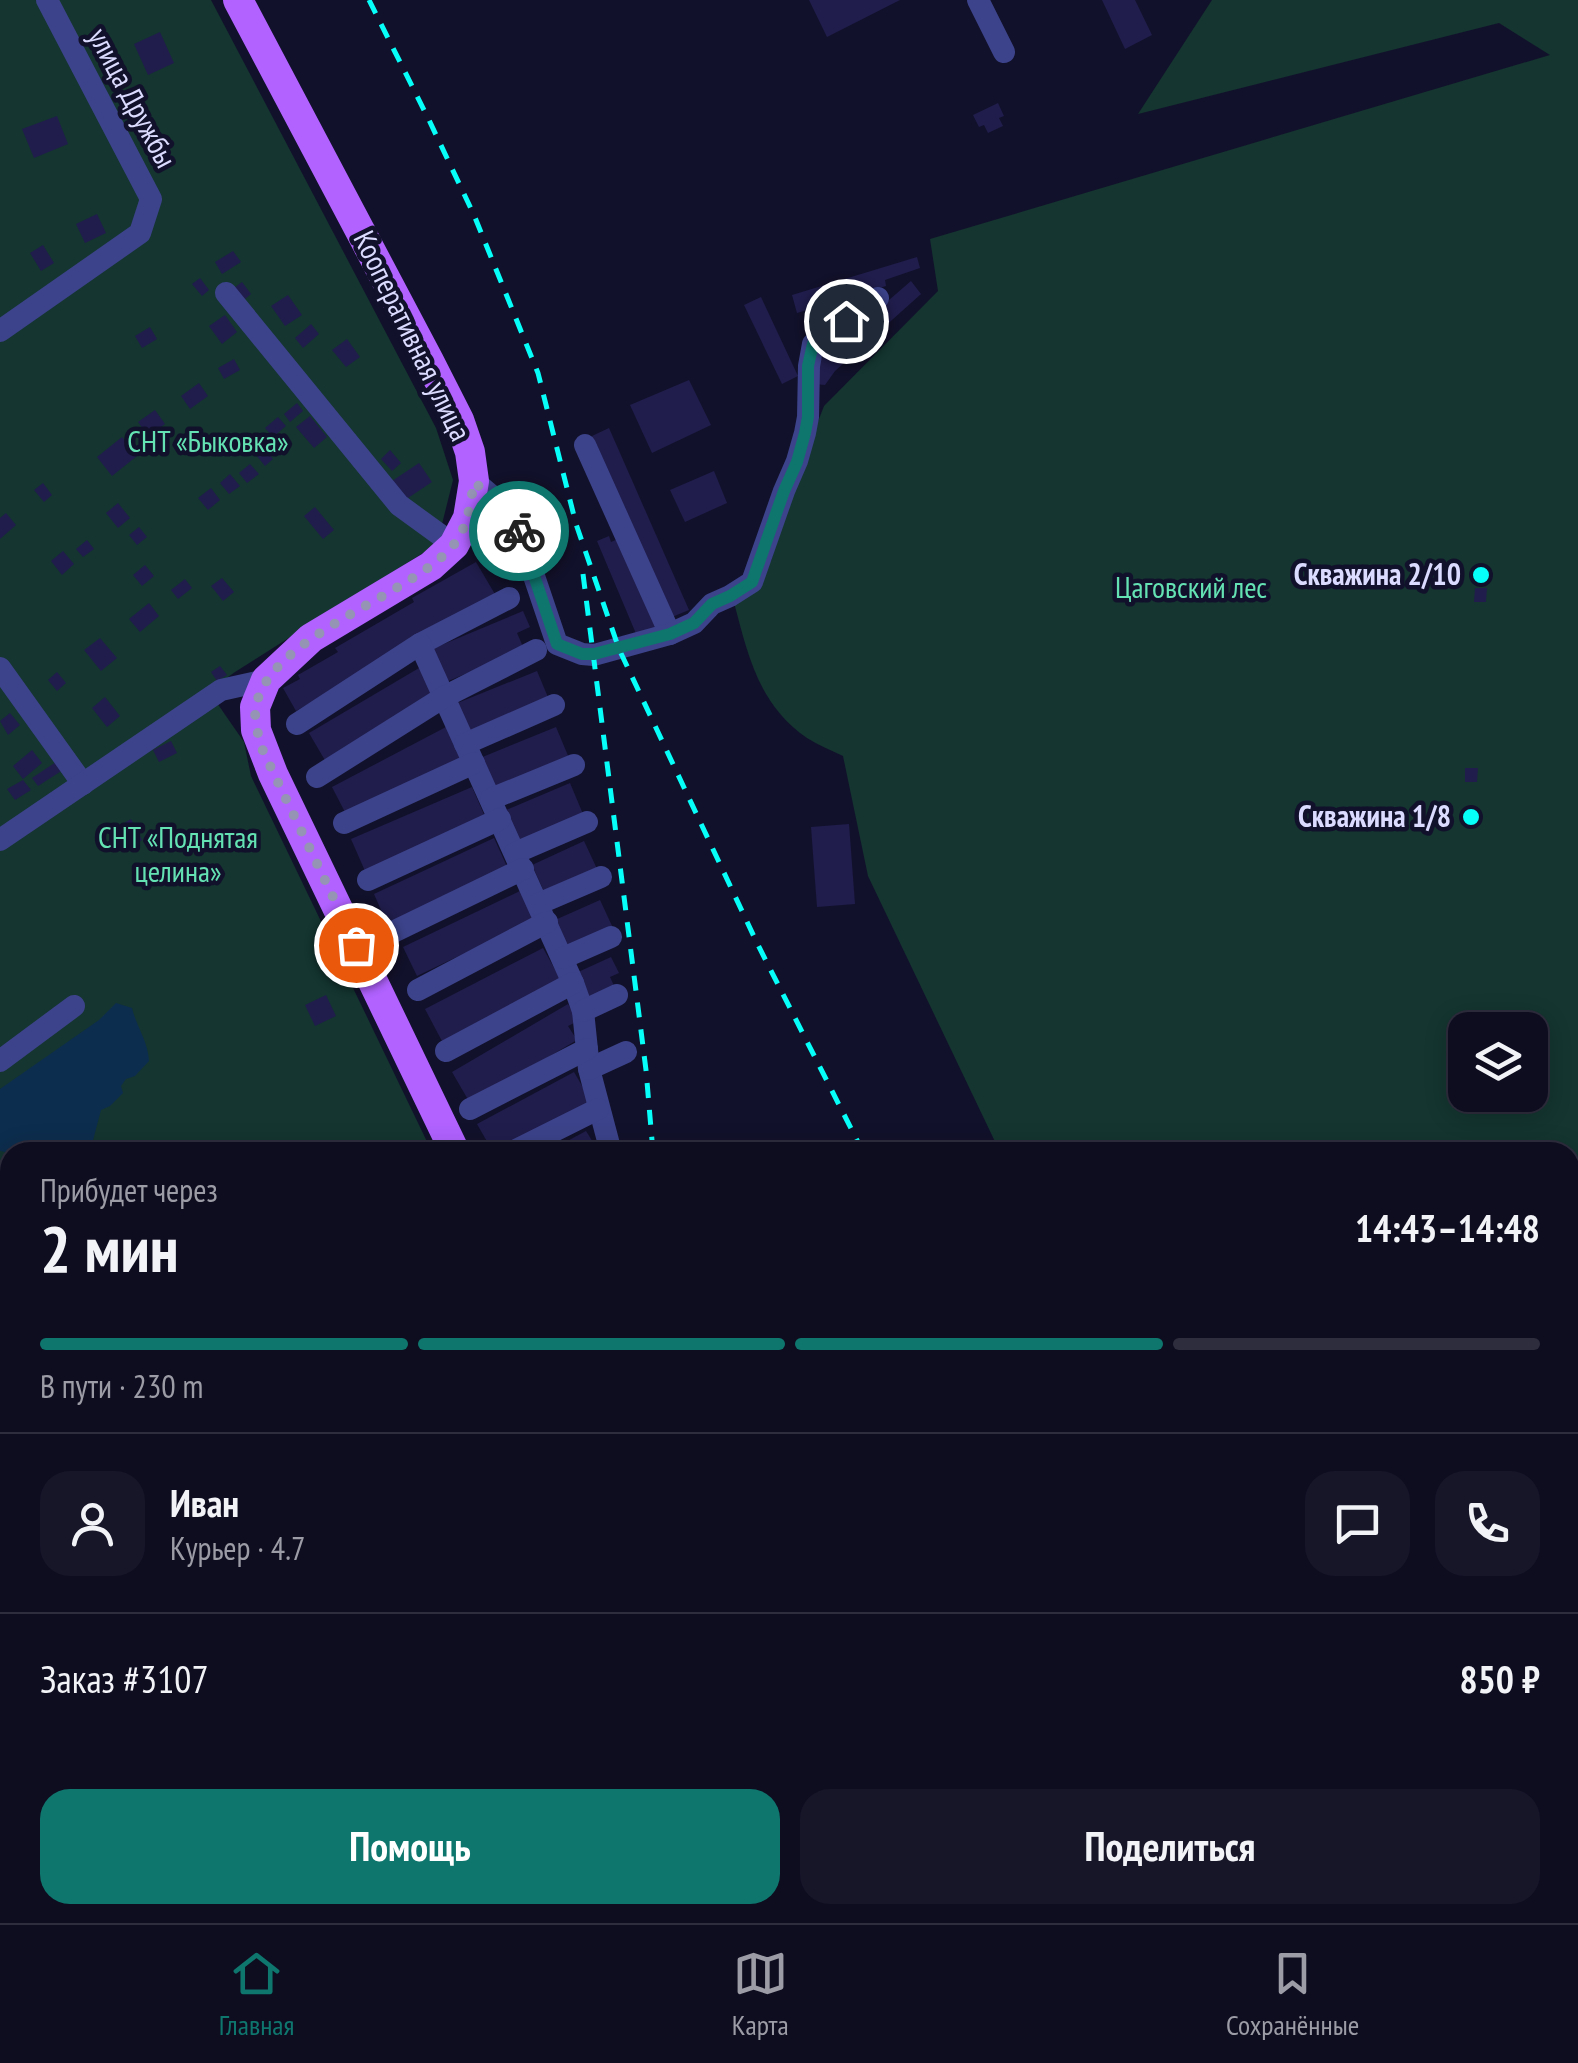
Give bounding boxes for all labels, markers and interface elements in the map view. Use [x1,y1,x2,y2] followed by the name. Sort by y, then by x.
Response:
[80,21,186,174] street label: улица Дружбы
[346,224,481,447] street label: Кооперативная улица
[804,279,889,364] pin
[819,294,874,349] icon: home
[127,421,289,460] park label: СНТ «Быковка»
[469,481,569,581] courier
[492,504,547,559] icon: bike
[1294,554,1461,593] place label: Скважина 2/10
[1470,564,1492,586] marker: Скважина 2/10
[1115,567,1267,606] park label: Цаговский лес
[1298,796,1451,835] place label: Скважина 1/8
[1460,806,1482,828] marker: Скважина 1/8
[98,817,258,890] park label: СНТ «Поднятая целина»
[314,903,399,988] pin
[329,918,384,973] icon: bag
[1448,1012,1548,1112] map controls
[1448,1012,1548,1112] button: layers
[40,1169,218,1211] text: Прибудет через
[1355,1203,1540,1252] text: 14:43–14:48
[40,1206,179,1290] text: 2 мин
[40,1365,203,1407] text: В пути · 230 m
[40,1471,145,1576] button: person
[1305,1471,1410,1576] button: chat
[1435,1471,1540,1576] button: phone
[170,1478,239,1527] text: Иван
[170,1527,305,1569] text: Курьер · 4.7
[40,1654,209,1703] text: Заказ #3107
[1460,1654,1540,1703] text: 850 ₽
[40,1789,780,1904] button: Помощь
[800,1789,1540,1904] button: Поделиться
[219,1946,294,2043] tab: Главная
[732,1946,789,2043] tab: Карта
[1226,1946,1359,2043] tab: Сохранённые

